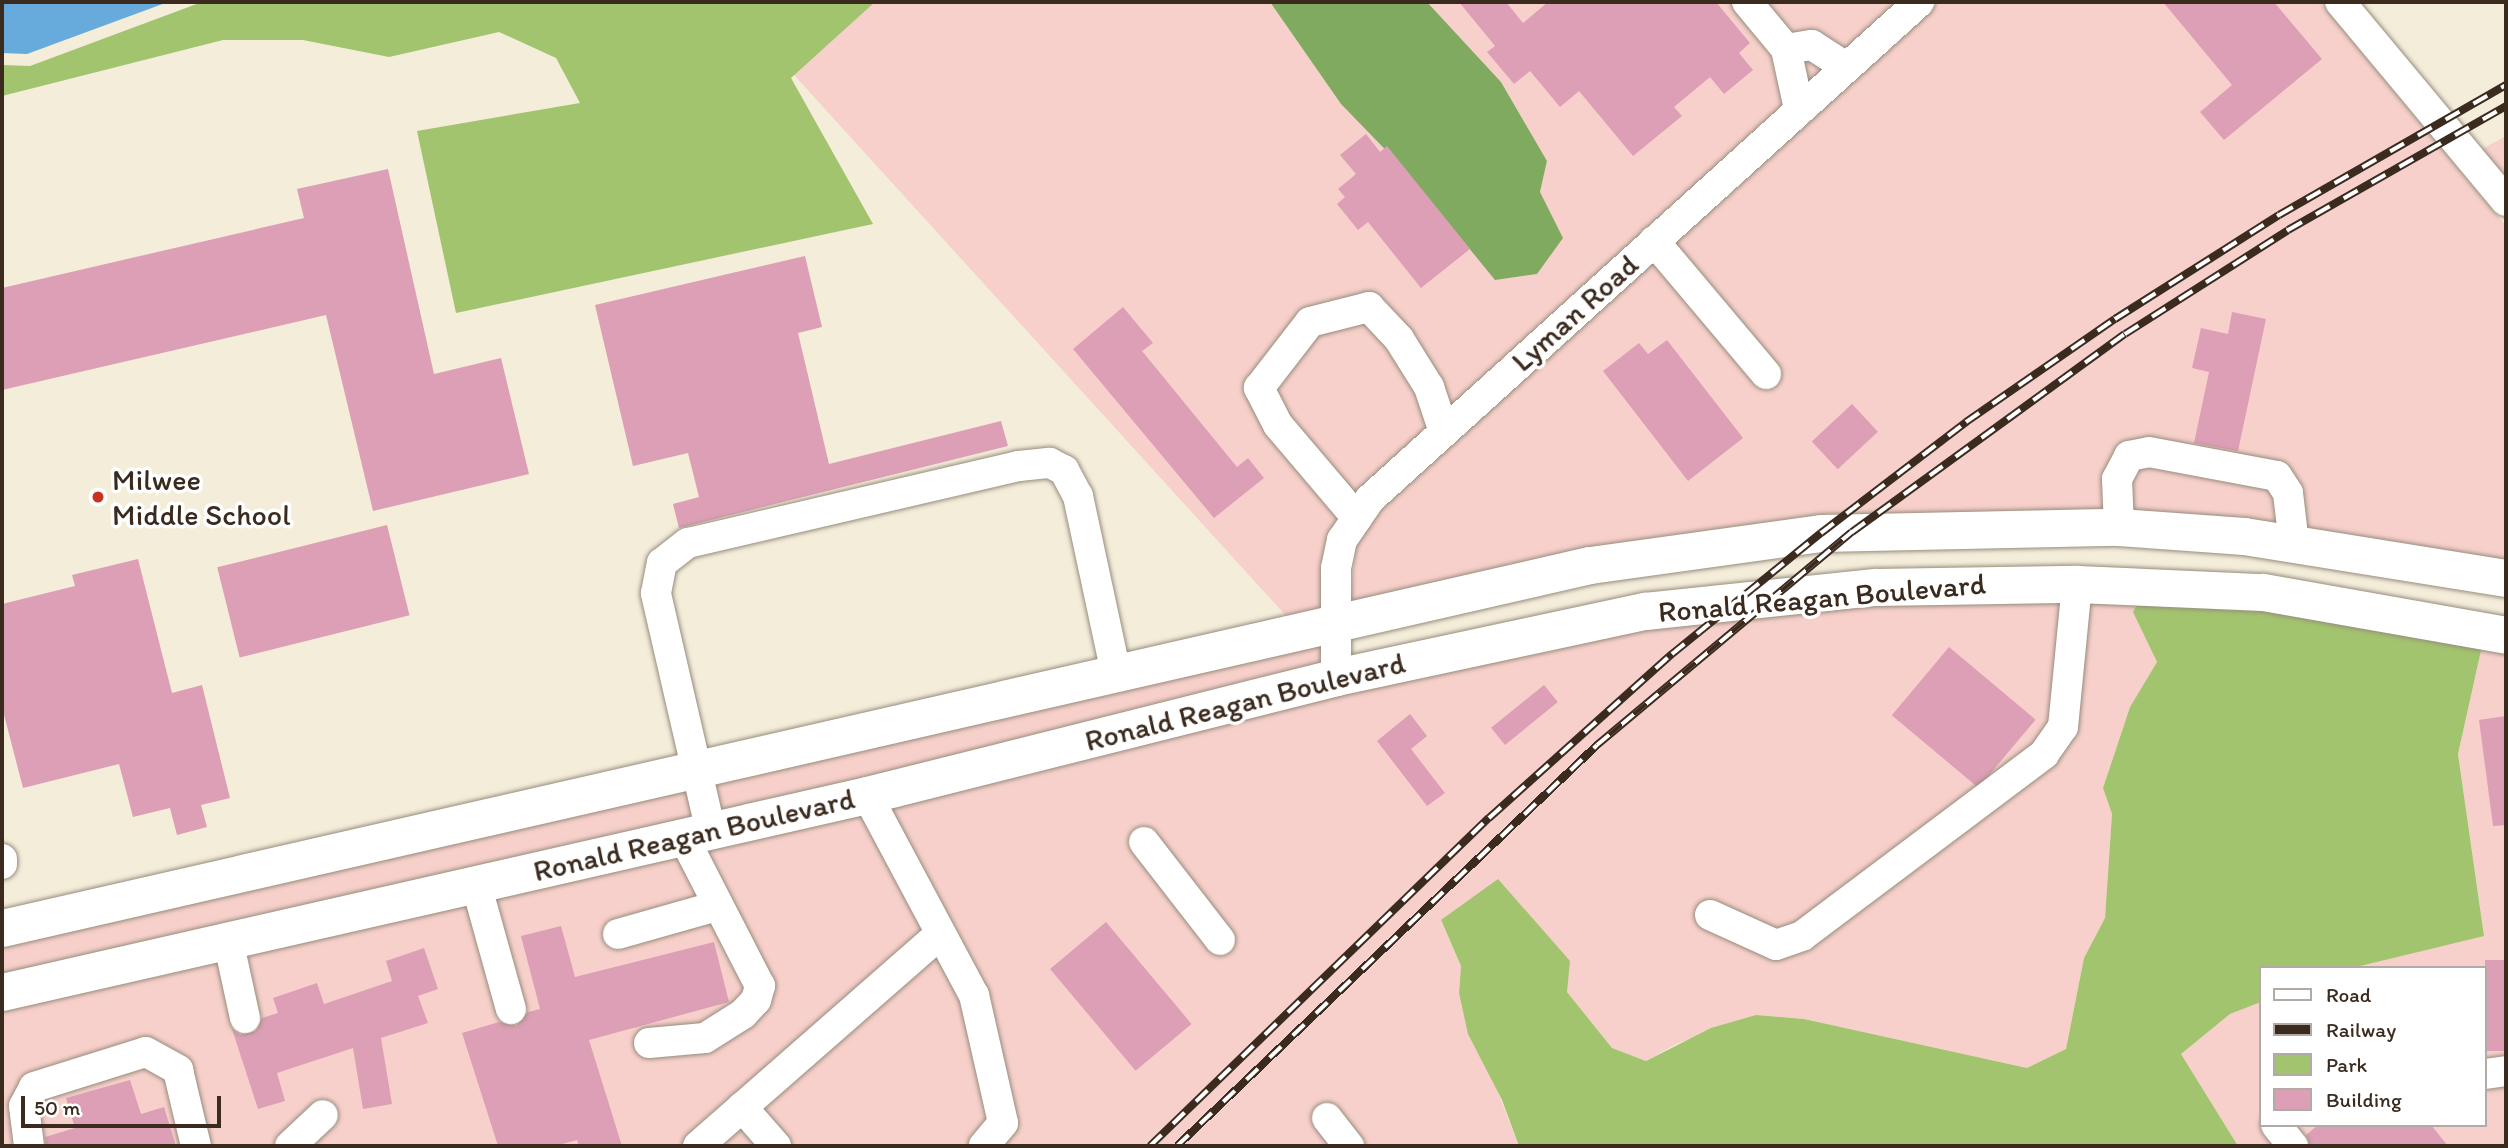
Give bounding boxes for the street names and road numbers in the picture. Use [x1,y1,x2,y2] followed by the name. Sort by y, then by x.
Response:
[1505,247,1645,379] street label: Lyman Road
[1656,566,1988,630] street label: Ronald Reagan Boulevard
[1081,645,1409,759] street label: Ronald Reagan Boulevard
[530,780,858,890] street label: Ronald Reagan Boulevard

